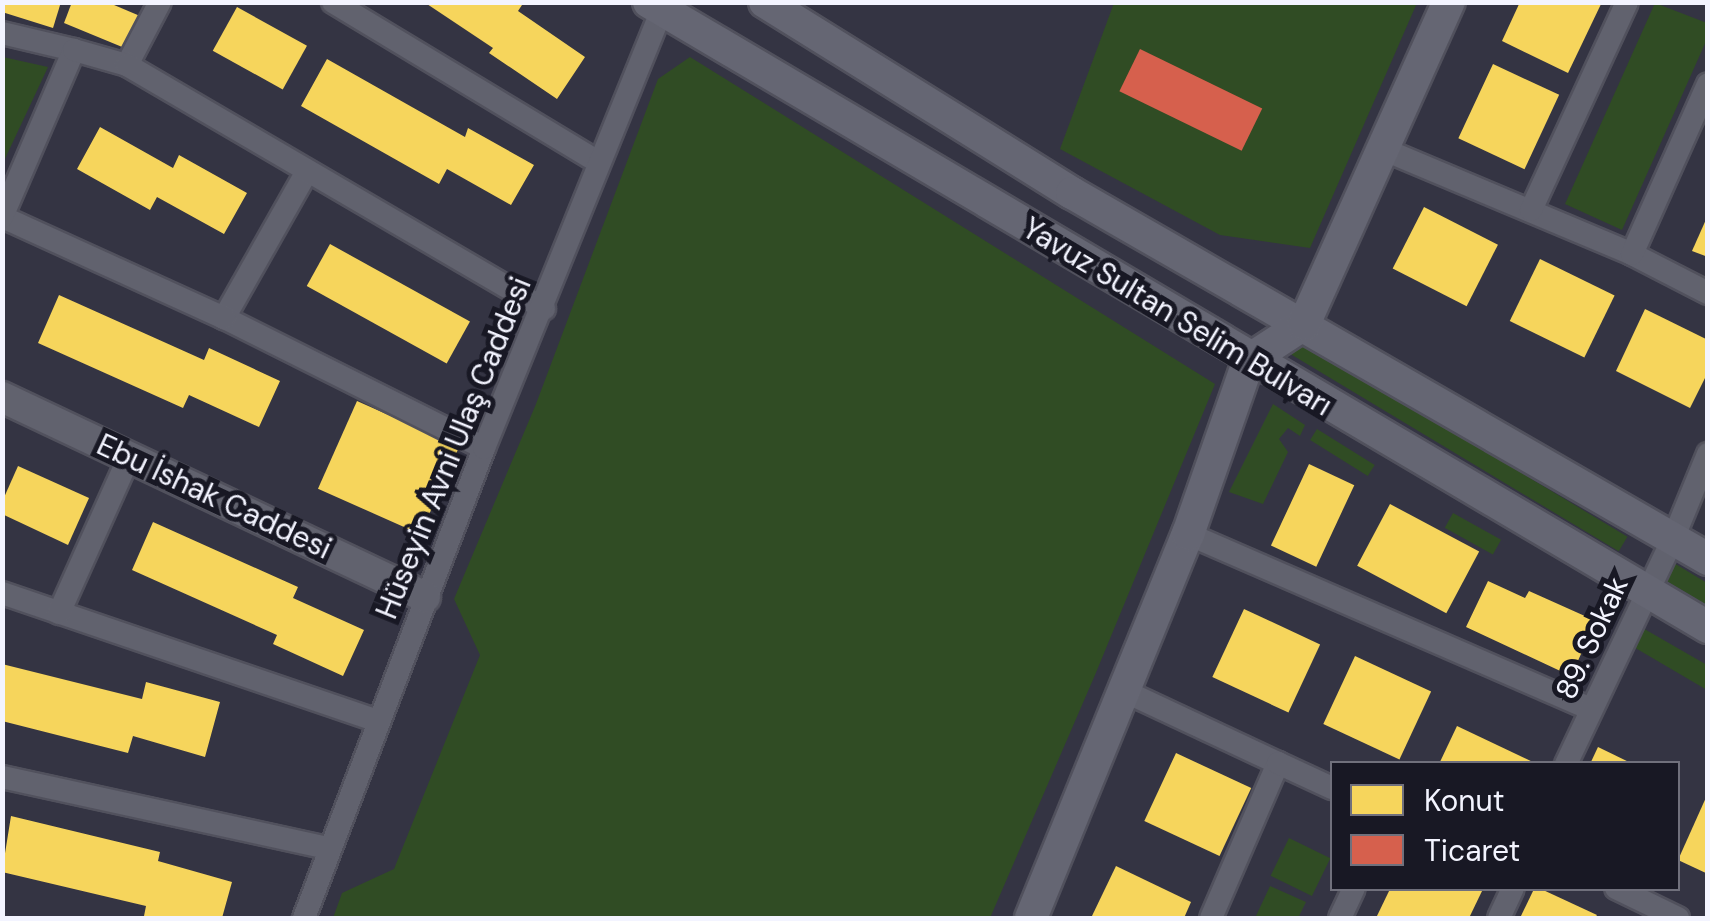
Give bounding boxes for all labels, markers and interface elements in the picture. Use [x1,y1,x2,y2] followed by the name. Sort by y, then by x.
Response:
[1016,210,1338,424] street label: Yavuz Sultan Selim Bulvarı
[369,272,539,624] street label: Hüseyin Avni Ulaş Caddesi
[91,427,337,567] street label: Ebu İshak Caddesi
[1548,571,1636,705] street label: 89. Sokak
[1330,761,1680,891] legend
[1424,781,1505,820] text: Konut
[1424,831,1520,870] text: Ticaret

